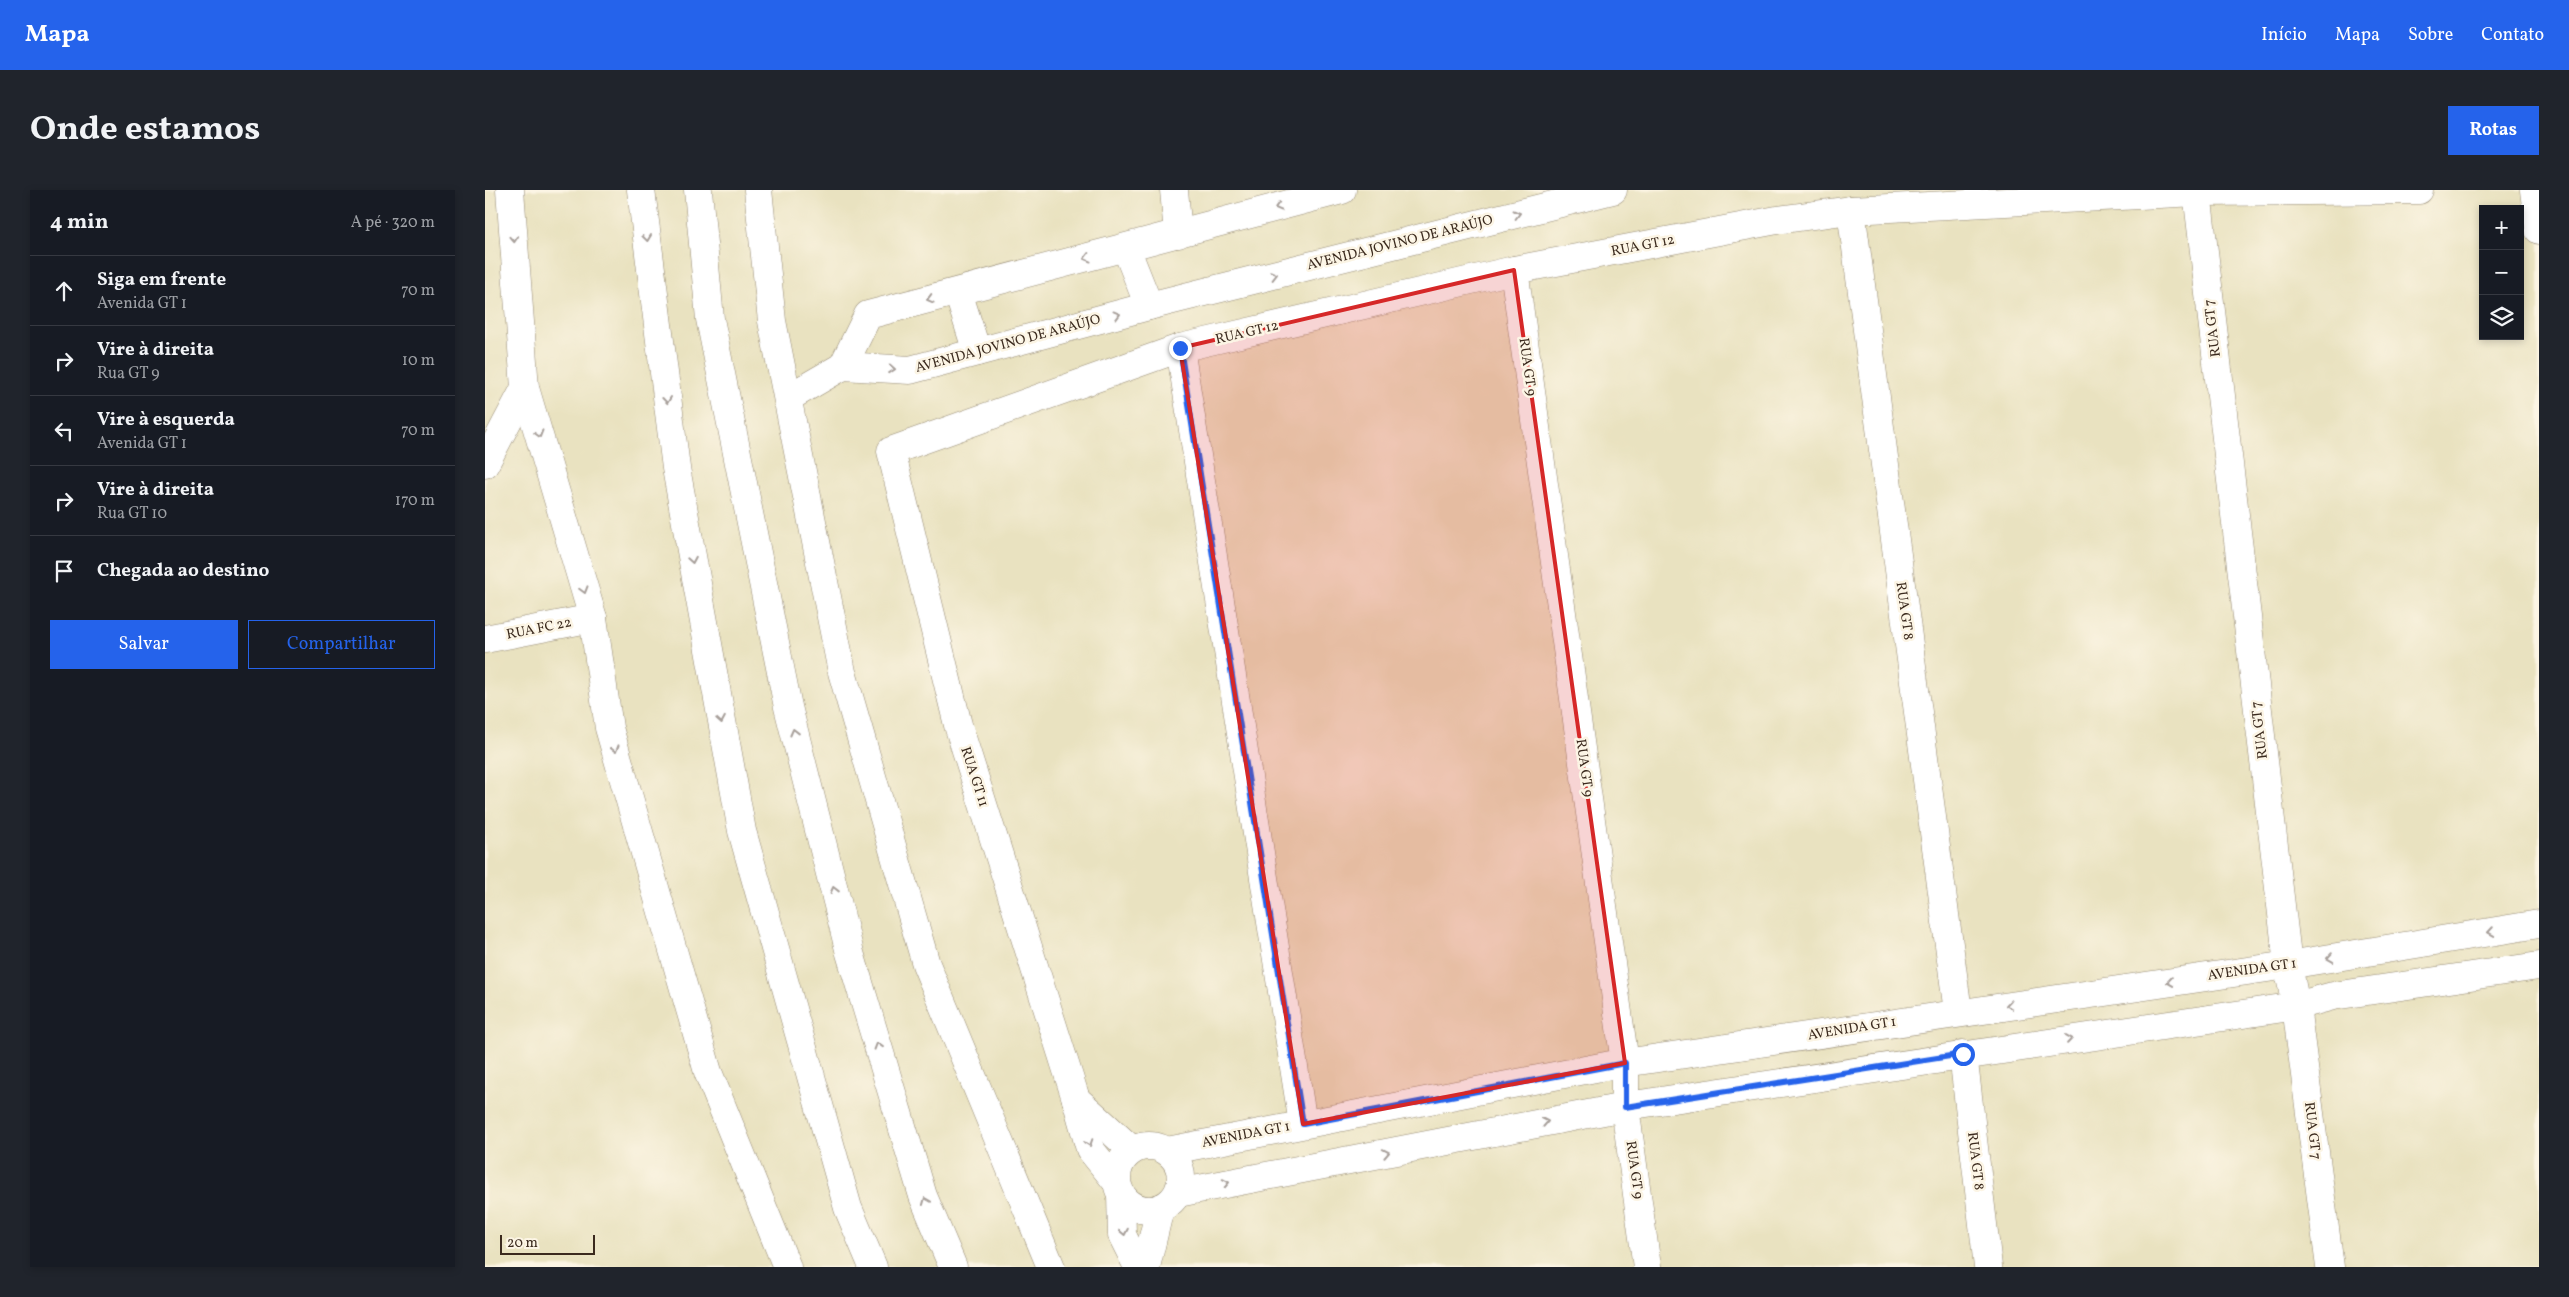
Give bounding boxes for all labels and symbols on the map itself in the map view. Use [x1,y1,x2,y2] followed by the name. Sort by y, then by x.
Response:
[1275,202,1283,212] one-way arrow
[1512,209,1521,220] one-way arrow
[1305,210,1495,275] street label: AVENIDA JOVINO DE ARAÚJO
[1610,231,1676,261] street label: RUA GT 12
[508,235,519,243] one-way arrow
[641,235,652,243] one-way arrow
[1083,252,1092,263] one-way arrow
[1270,270,1279,281] one-way arrow
[926,293,935,304] one-way arrow
[2200,298,2226,358] street label: RUA GT 7
[913,309,1103,378] street label: AVENIDA JOVINO DE ARAÚJO
[1113,310,1121,321] one-way arrow
[1214,317,1280,349] street label: RUA GT 12
[1169,337,1192,360] route end
[1514,337,1540,397] street label: RUA GT 9
[888,364,896,375] one-way arrow
[661,396,672,404] one-way arrow
[533,429,543,437] one-way arrow
[687,556,697,564] one-way arrow
[1891,581,1917,641] street label: RUA GT 8
[579,585,589,593] one-way arrow
[505,613,573,645] street label: RUA FC 22
[2247,700,2273,760] street label: RUA GT 7
[716,716,726,724] one-way arrow
[789,728,800,737] one-way arrow
[1571,738,1597,798] street label: RUA GT 9
[609,744,619,753] one-way arrow
[955,744,993,810] street label: RUA GT 11
[829,885,840,894] one-way arrow
[2487,926,2495,937] one-way arrow
[2326,952,2335,962] one-way arrow
[2206,954,2298,986] street label: AVENIDA GT 1
[2165,976,2174,986] one-way arrow
[2005,999,2013,1010] one-way arrow
[1806,1013,1898,1045] street label: AVENIDA GT 1
[2065,1034,2073,1045] one-way arrow
[873,1042,883,1051] one-way arrow
[1952,1043,1975,1066] route start
[2299,1101,2325,1161] street label: RUA GT 7
[1200,1117,1292,1153] street label: AVENIDA GT 1
[1541,1118,1550,1128] one-way arrow
[1962,1131,1988,1191] street label: RUA GT 8
[1083,1138,1093,1147] one-way arrow
[1621,1140,1647,1200] street label: RUA GT 9
[1381,1148,1390,1159] one-way arrow
[1222,1179,1231,1189] one-way arrow
[921,1197,932,1206] one-way arrow
[1118,1228,1128,1237] one-way arrow
[500,1232,595,1255] scale bar

